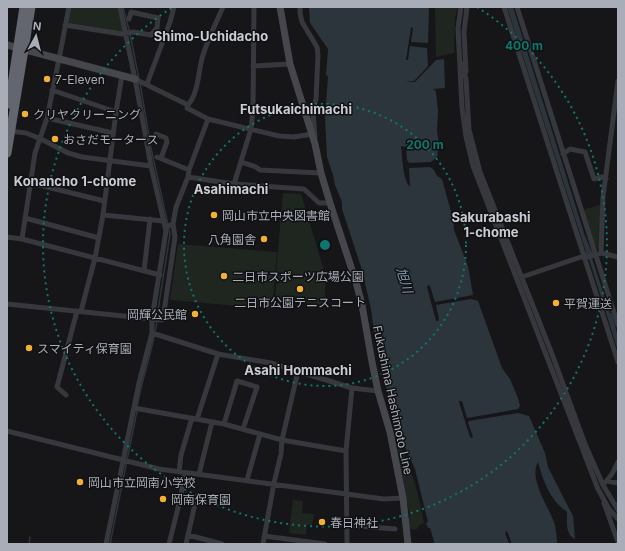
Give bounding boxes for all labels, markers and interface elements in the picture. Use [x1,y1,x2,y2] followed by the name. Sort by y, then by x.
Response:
[16,16,56,56] north arrow
[32,19,42,34] text: N
[154,28,268,44] district label: Shimo-Uchidacho
[505,38,543,53] text: 400 m
[55,72,105,87] place label: 7-Eleven
[42,74,52,84] marker: 7-Eleven
[240,101,352,117] district label: Futsukaichimachi
[33,107,141,122] place label: クリヤクリーニング
[20,109,30,119] marker: クリヤクリーニング
[63,132,158,147] place label: おさだモータース
[50,134,60,144] marker: おさだモータース
[406,137,444,152] text: 200 m
[14,173,136,189] district label: Konancho 1-chome
[194,181,268,197] district label: Asahimachi
[222,208,330,223] place label: 岡山市立中央図書館
[451,209,531,240] district label: Sakurabashi 1-chome
[209,210,219,220] marker: 岡山市立中央図書館
[208,232,256,247] place label: 八角園舎
[259,234,269,244] marker: 八角園舎
[318,238,332,252] centre of rings
[394,265,417,297] water label: 旭川
[232,269,364,284] place label: 二日市スポーツ広場公園
[219,271,229,281] marker: 二日市スポーツ広場公園
[295,284,305,294] marker: 二日市公園テニスコート
[234,295,366,310] place label: 二日市公園テニスコート
[564,296,612,311] place label: 平賀運送
[551,298,561,308] marker: 平賀運送
[127,307,187,322] place label: 岡輝公民館
[190,309,200,319] marker: 岡輝公民館
[370,324,416,476] street label: Fukushima Hashimoto Line
[37,341,132,356] place label: スマイティ保育園
[24,343,34,353] marker: スマイティ保育園
[244,362,352,378] district label: Asahi Hommachi
[88,475,196,490] place label: 岡山市立岡南小学校
[75,477,85,487] marker: 岡山市立岡南小学校
[171,492,231,507] place label: 岡南保育園
[158,494,168,504] marker: 岡南保育園
[330,515,378,530] place label: 春日神社
[317,517,327,527] marker: 春日神社

